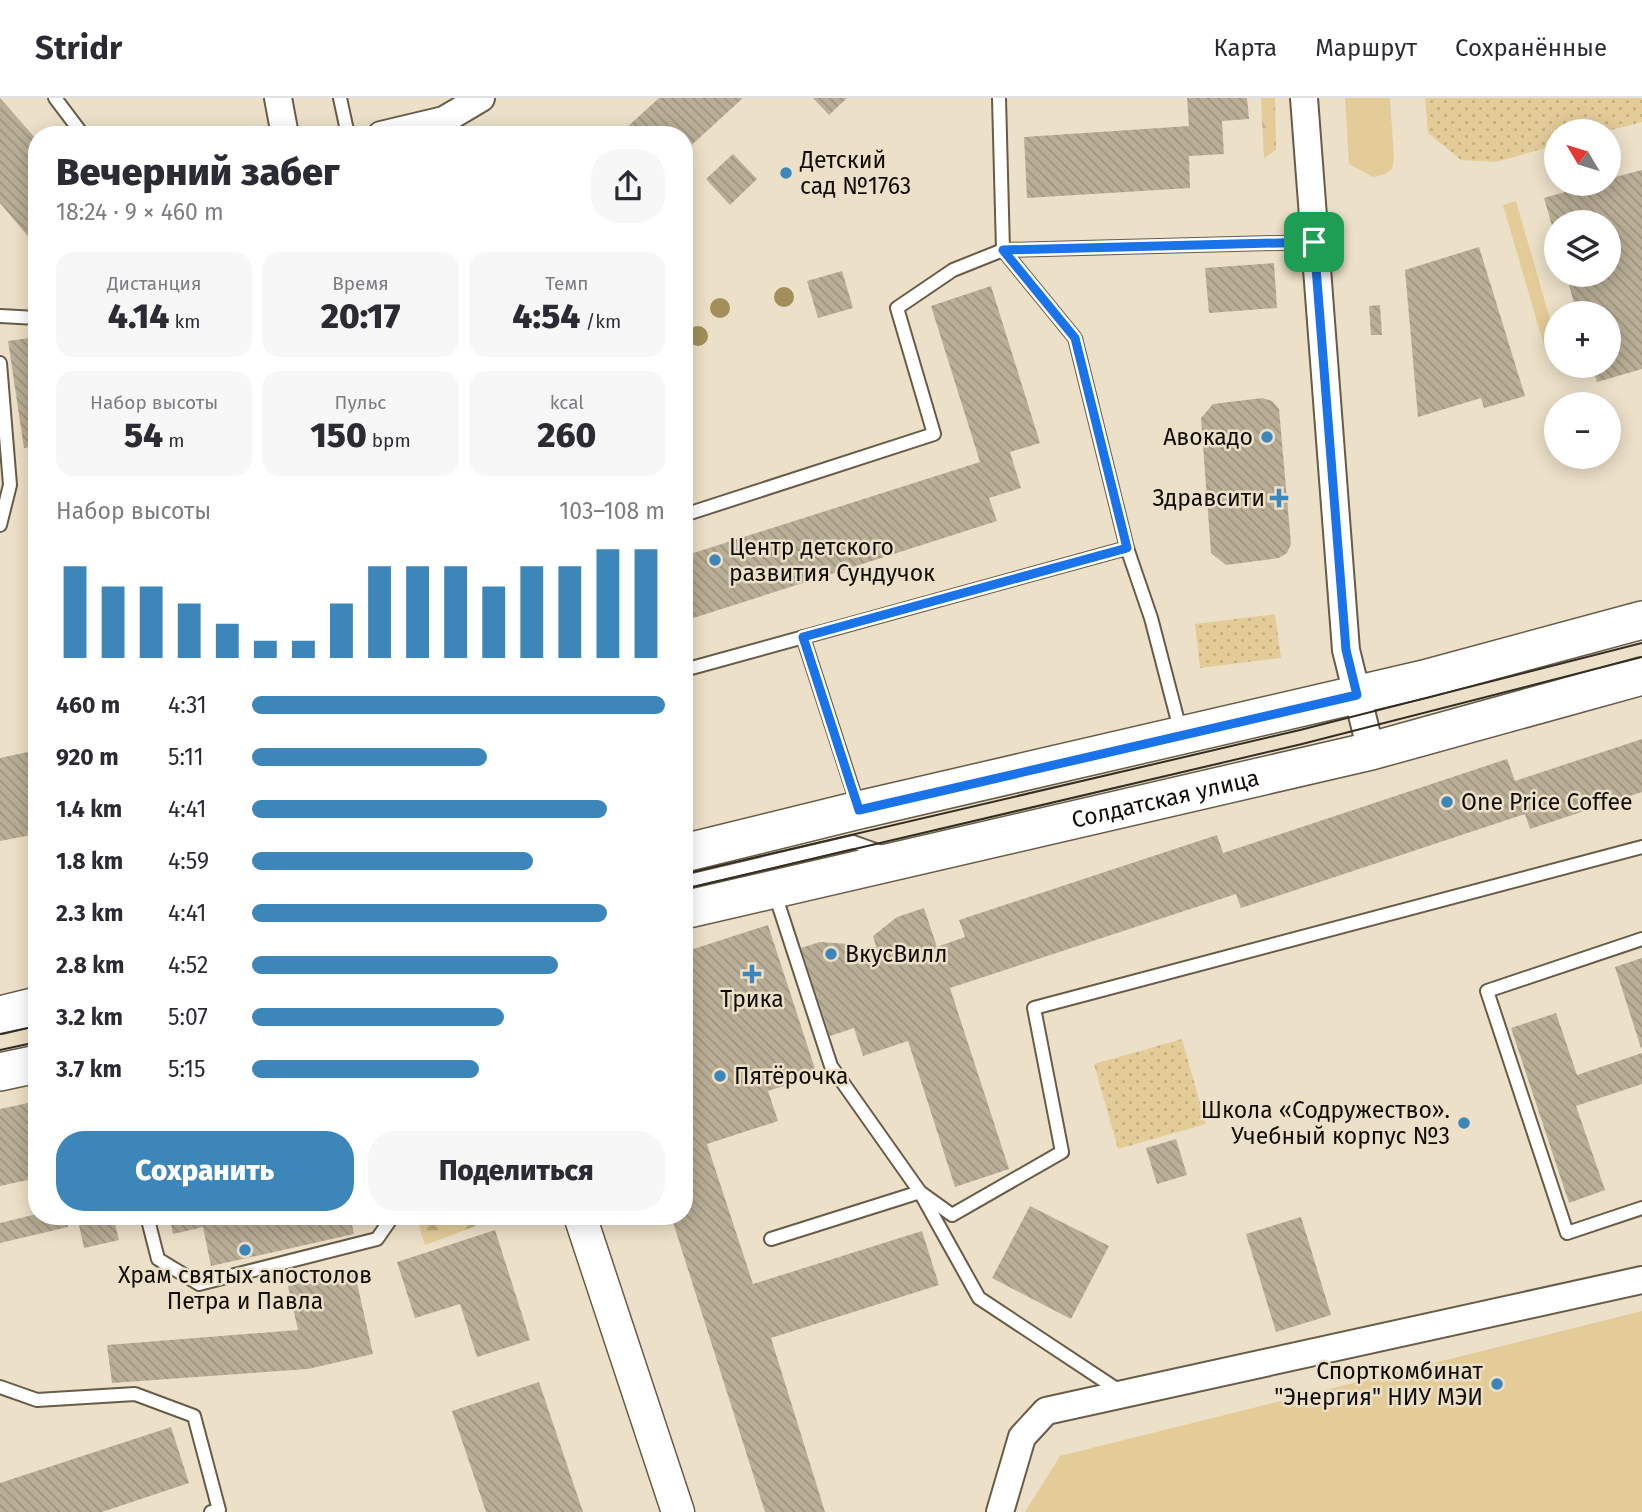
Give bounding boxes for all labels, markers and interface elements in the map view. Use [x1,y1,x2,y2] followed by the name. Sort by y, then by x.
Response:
[35,28,122,68] text: Stridr
[1214,34,1277,62] text: Карта
[1315,34,1417,62] text: Маршрут
[1455,34,1607,62] text: Сохранённые
[1544,119,1620,196] north arrow
[1544,119,1621,469] map controls
[799,146,911,200] place label: Детский сад №1763
[56,149,340,195] text: Вечерний забег
[591,149,665,223] button: share
[778,165,794,181] marker: Детский сад №1763
[56,198,224,226] text: 18:24 · 9 × 460 m
[1544,210,1621,287] button: layers
[1284,212,1344,272] pin
[1295,223,1333,261] icon: arrive
[107,272,201,295] text: Дистанция
[332,272,389,295] text: Время
[545,272,588,295] text: Темп
[108,295,170,337] text: 4.14
[321,295,400,337] text: 20:17
[512,295,580,337] text: 4:54
[1544,301,1621,378] button: +
[170,310,201,333] text: km
[580,310,621,333] text: /km
[90,391,218,414] text: Набор высоты
[335,391,386,414] text: Пульс
[550,391,584,414] text: kcal
[1544,392,1621,469] button: −
[124,414,163,456] text: 54
[310,414,367,456] text: 150
[537,414,596,456] text: 260
[1163,423,1253,451] place label: Авокадо
[163,429,184,452] text: m
[367,429,411,452] text: bpm
[1259,429,1275,445] marker: Авокадо
[1152,484,1265,512] place label: Здравсити
[1271,490,1287,506] marker: Здравсити
[56,497,211,525] text: Набор высоты
[559,497,665,525] text: 103–108 m
[729,533,935,587] place label: Центр детского развития Сундучок
[707,552,723,568] marker: Центр детского развития Сундучок
[56,691,120,719] text: 460 m
[168,691,207,719] text: 4:31
[56,743,119,771] text: 920 m
[168,743,204,771] text: 5:11
[1069,763,1262,834] street label: Солдатская улица
[1461,788,1633,816] place label: One Price Coffee
[1439,794,1455,810] marker: One Price Coffee
[56,795,122,823] text: 1.4 km
[168,795,207,823] text: 4:41
[56,847,123,875] text: 1.8 km
[168,847,209,875] text: 4:59
[56,899,123,927] text: 2.3 km
[168,899,207,927] text: 4:41
[845,940,947,968] place label: ВкусВилл
[823,946,839,962] marker: ВкусВилл
[56,951,124,979] text: 2.8 km
[168,951,208,979] text: 4:52
[744,966,760,982] marker: Трика
[720,985,784,1013] place label: Трика
[56,1003,123,1031] text: 3.2 km
[168,1003,208,1031] text: 5:07
[56,1055,122,1083] text: 3.7 km
[168,1055,206,1083] text: 5:15
[734,1062,848,1090] place label: Пятёрочка
[712,1068,728,1084] marker: Пятёрочка
[1201,1096,1450,1150] place label: Школа «Содружество». Учебный корпус №3
[1456,1115,1472,1131] marker: Школа «Содружество». Учебный корпус №3
[56,1131,354,1211] button: Сохранить
[368,1131,665,1211] button: Поделиться
[237,1242,253,1258] marker: Храм святых апостолов Петра и Павла
[118,1261,372,1315] place label: Храм святых апостолов Петра и Павла
[1274,1357,1484,1411] place label: Спорткомбинат "Энергия" НИУ МЭИ
[1489,1376,1505,1392] marker: Спорткомбинат "Энергия" НИУ МЭИ

